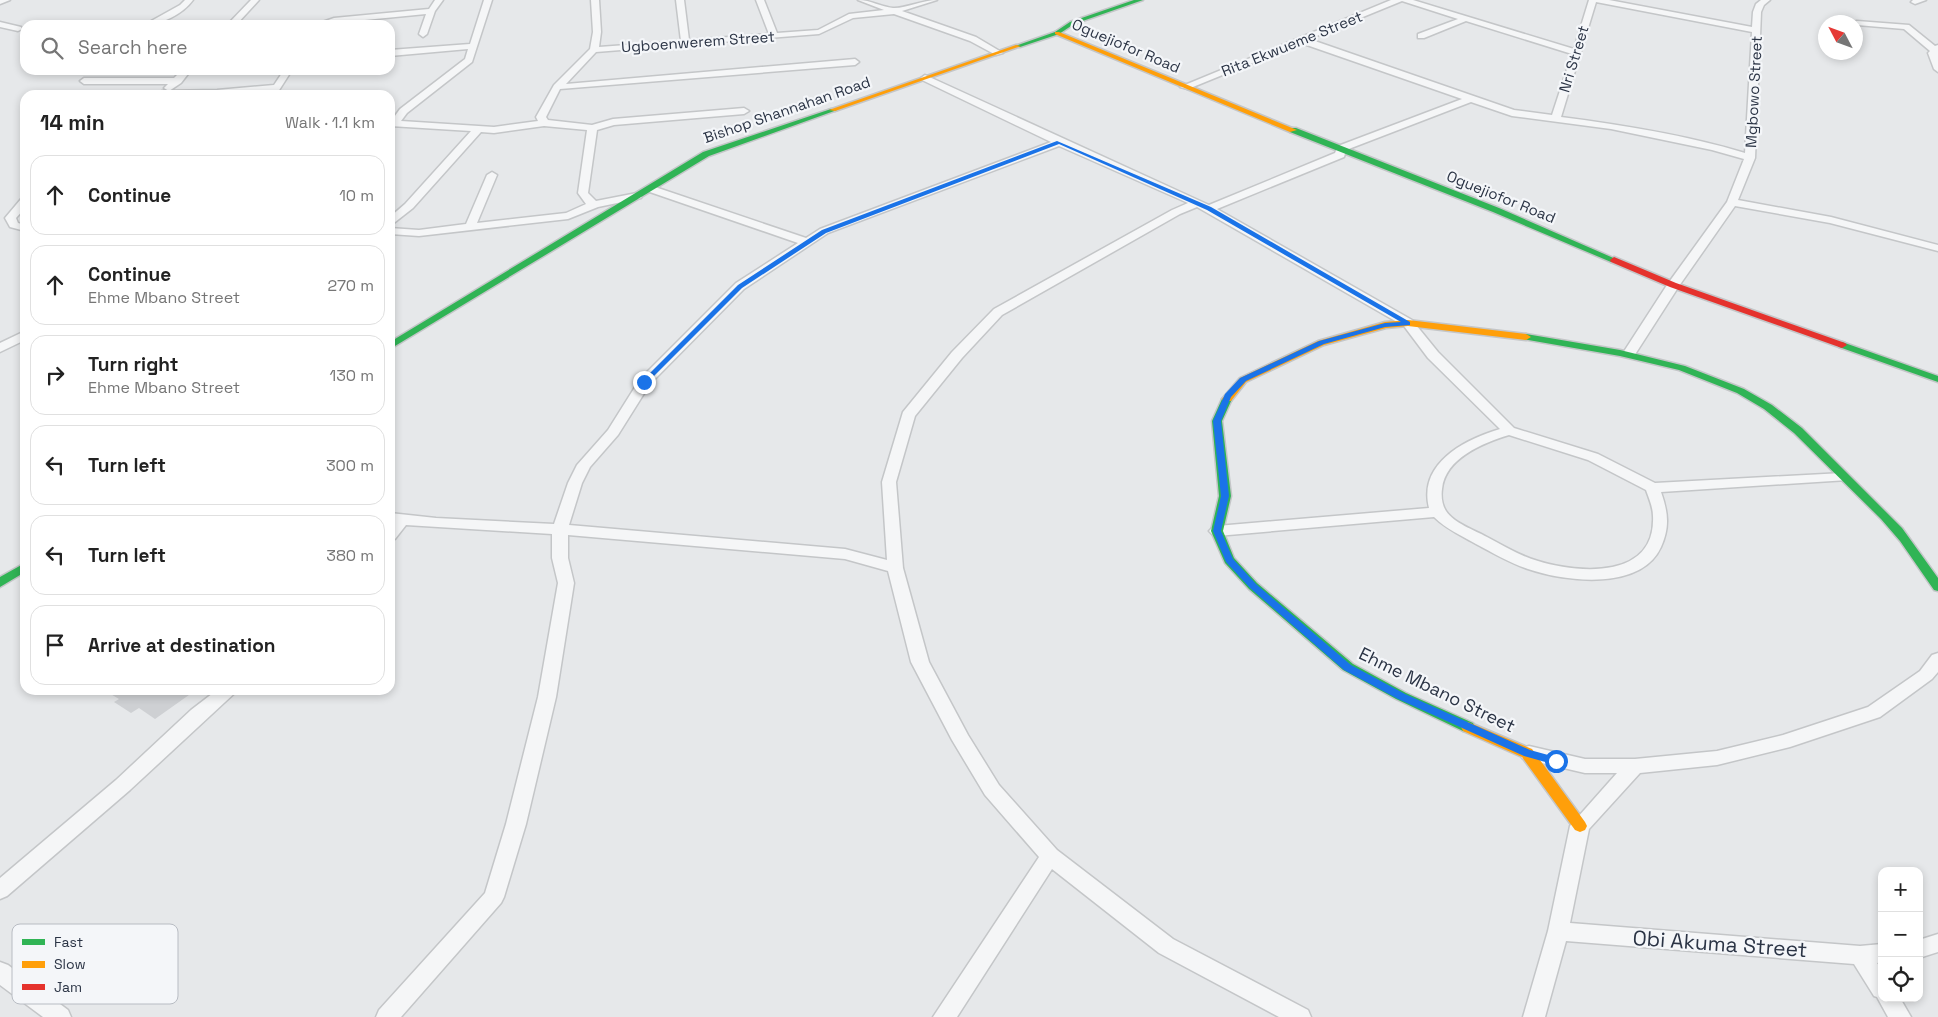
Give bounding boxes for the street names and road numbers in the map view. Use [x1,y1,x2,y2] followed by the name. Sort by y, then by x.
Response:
[1218,6,1365,81] street label: Rita Ekwueme Street
[1069,14,1183,77] street label: Oguejiofor Road
[1554,23,1593,95] street label: Nri Street
[620,27,776,56] street label: Ugboenwerem Street
[1741,35,1766,149] street label: Mgbowo Street
[701,72,873,147] street label: Bishop Shannahan Road
[1444,166,1559,227] street label: Oguejiofor Road
[1355,642,1519,737] street label: Ehme Mbano Street
[1632,924,1808,963] street label: Obi Akuma Street

